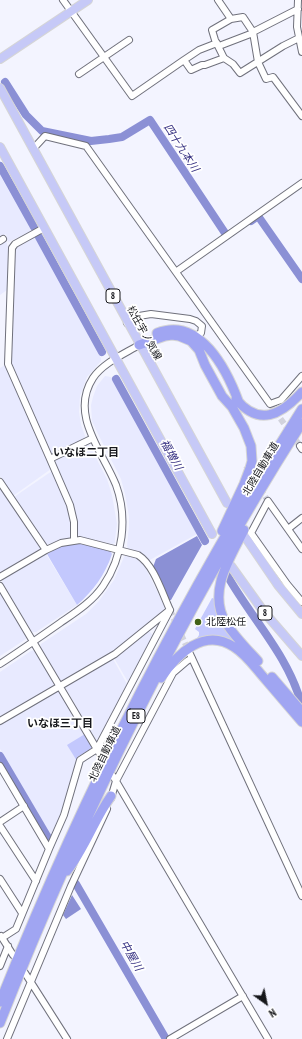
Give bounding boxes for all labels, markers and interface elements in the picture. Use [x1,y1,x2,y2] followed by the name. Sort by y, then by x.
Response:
[160,121,202,175] water label: 四十九本川
[106,289,120,303] road number: 8
[124,304,164,362] street label: 松任宇ノ気線
[157,437,185,473] water label: 福増川
[240,440,282,498] street label: 北陸自動車道
[53,446,119,460] district label: いなほ二丁目
[258,606,272,620] road number: 8
[206,616,246,628] place label: 北陸松任
[193,617,203,627] marker: 北陸松任
[127,709,145,723] road number: E8
[27,717,93,731] district label: いなほ三丁目
[86,724,124,784] street label: 北陸自動車道
[117,938,145,974] water label: 中屋川
[246,983,286,1023] north arrow
[266,1006,279,1021] text: N

